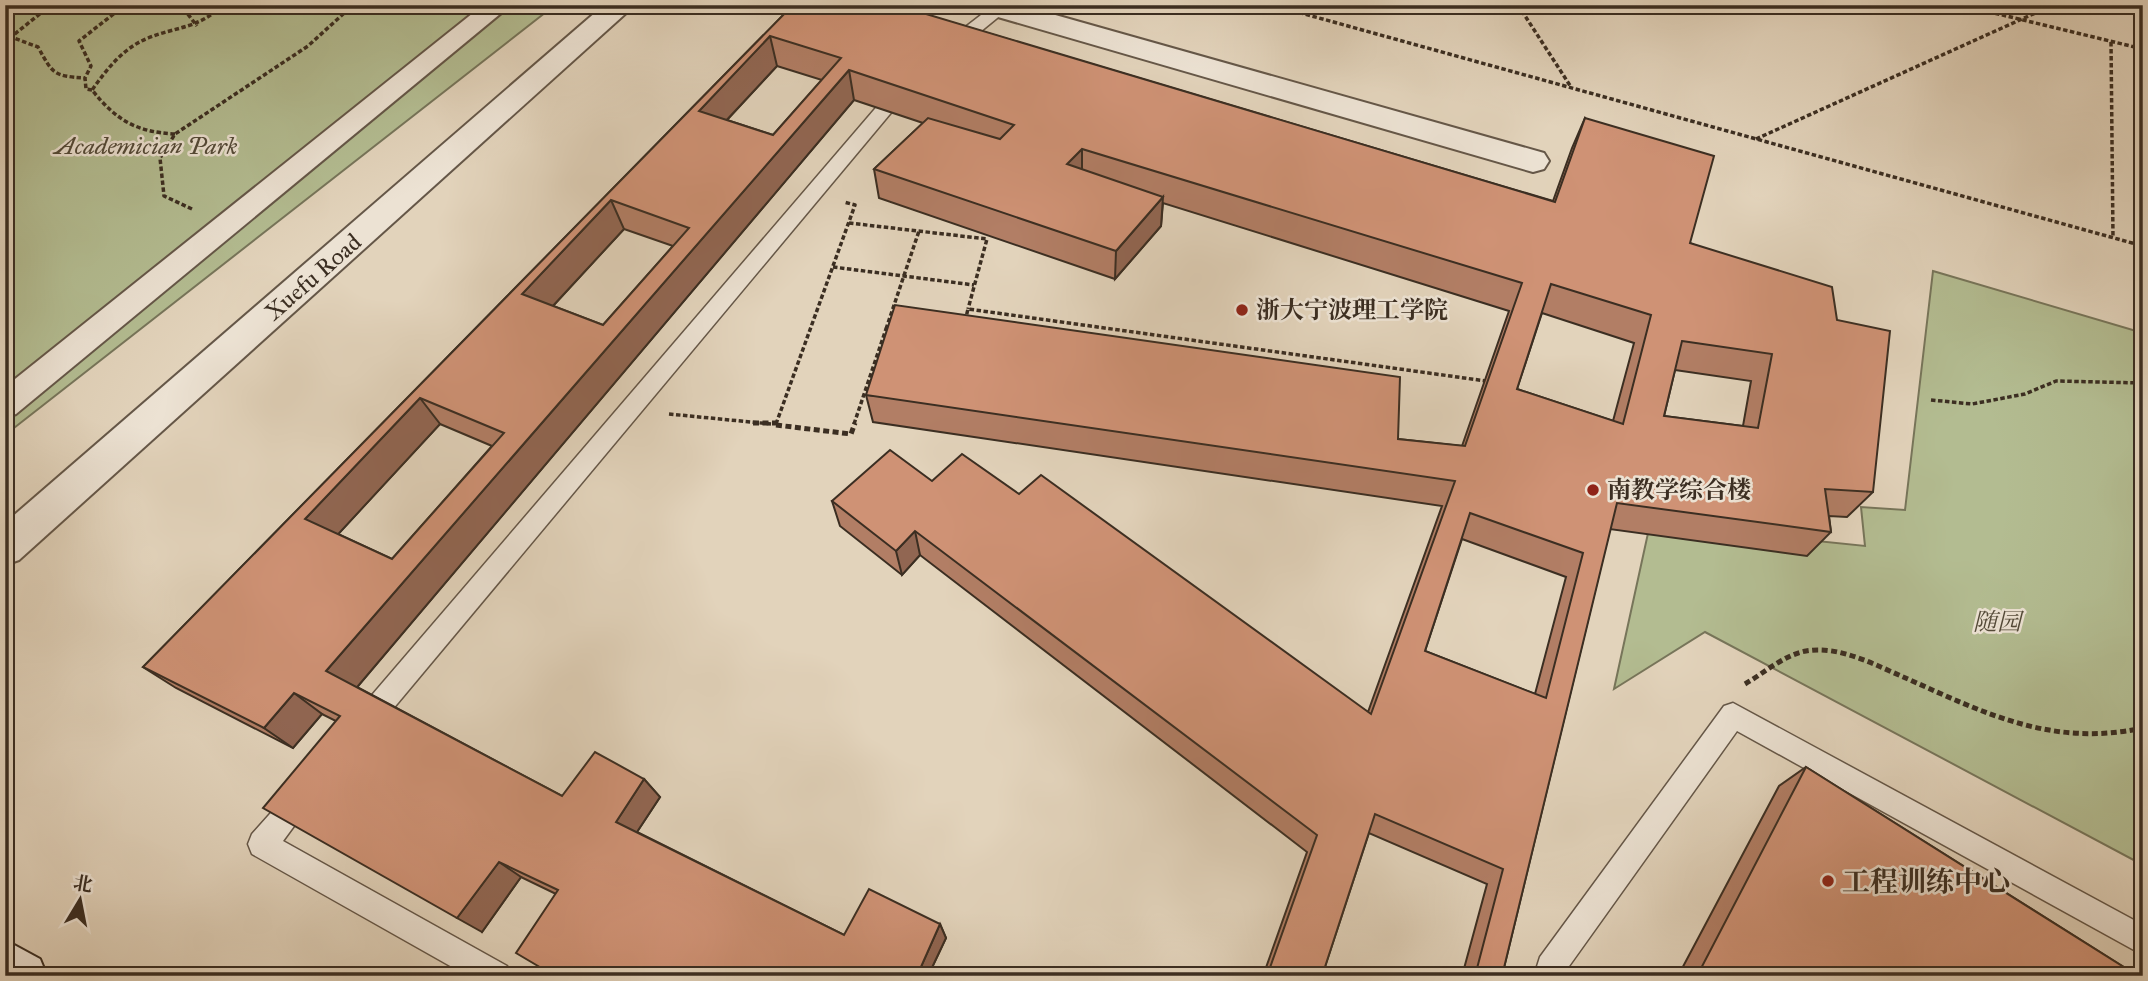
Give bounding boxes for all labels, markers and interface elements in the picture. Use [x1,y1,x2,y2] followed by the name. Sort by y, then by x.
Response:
[52,131,238,161] park label: Academician Park
[259,227,367,327] street label: Xuefu Road
[1256,295,1448,325] place label: 浙大宁波理工学院
[1234,302,1250,318] marker: 浙大宁波理工学院
[1607,475,1751,505] place label: 南教学综合楼
[1585,482,1601,498] marker: 南教学综合楼
[1973,607,2025,637] park label: 随园
[1842,864,2010,899] place label: 工程训练中心
[46,866,116,936] north arrow
[72,871,94,897] text: 北
[1820,873,1836,889] marker: 工程训练中心

